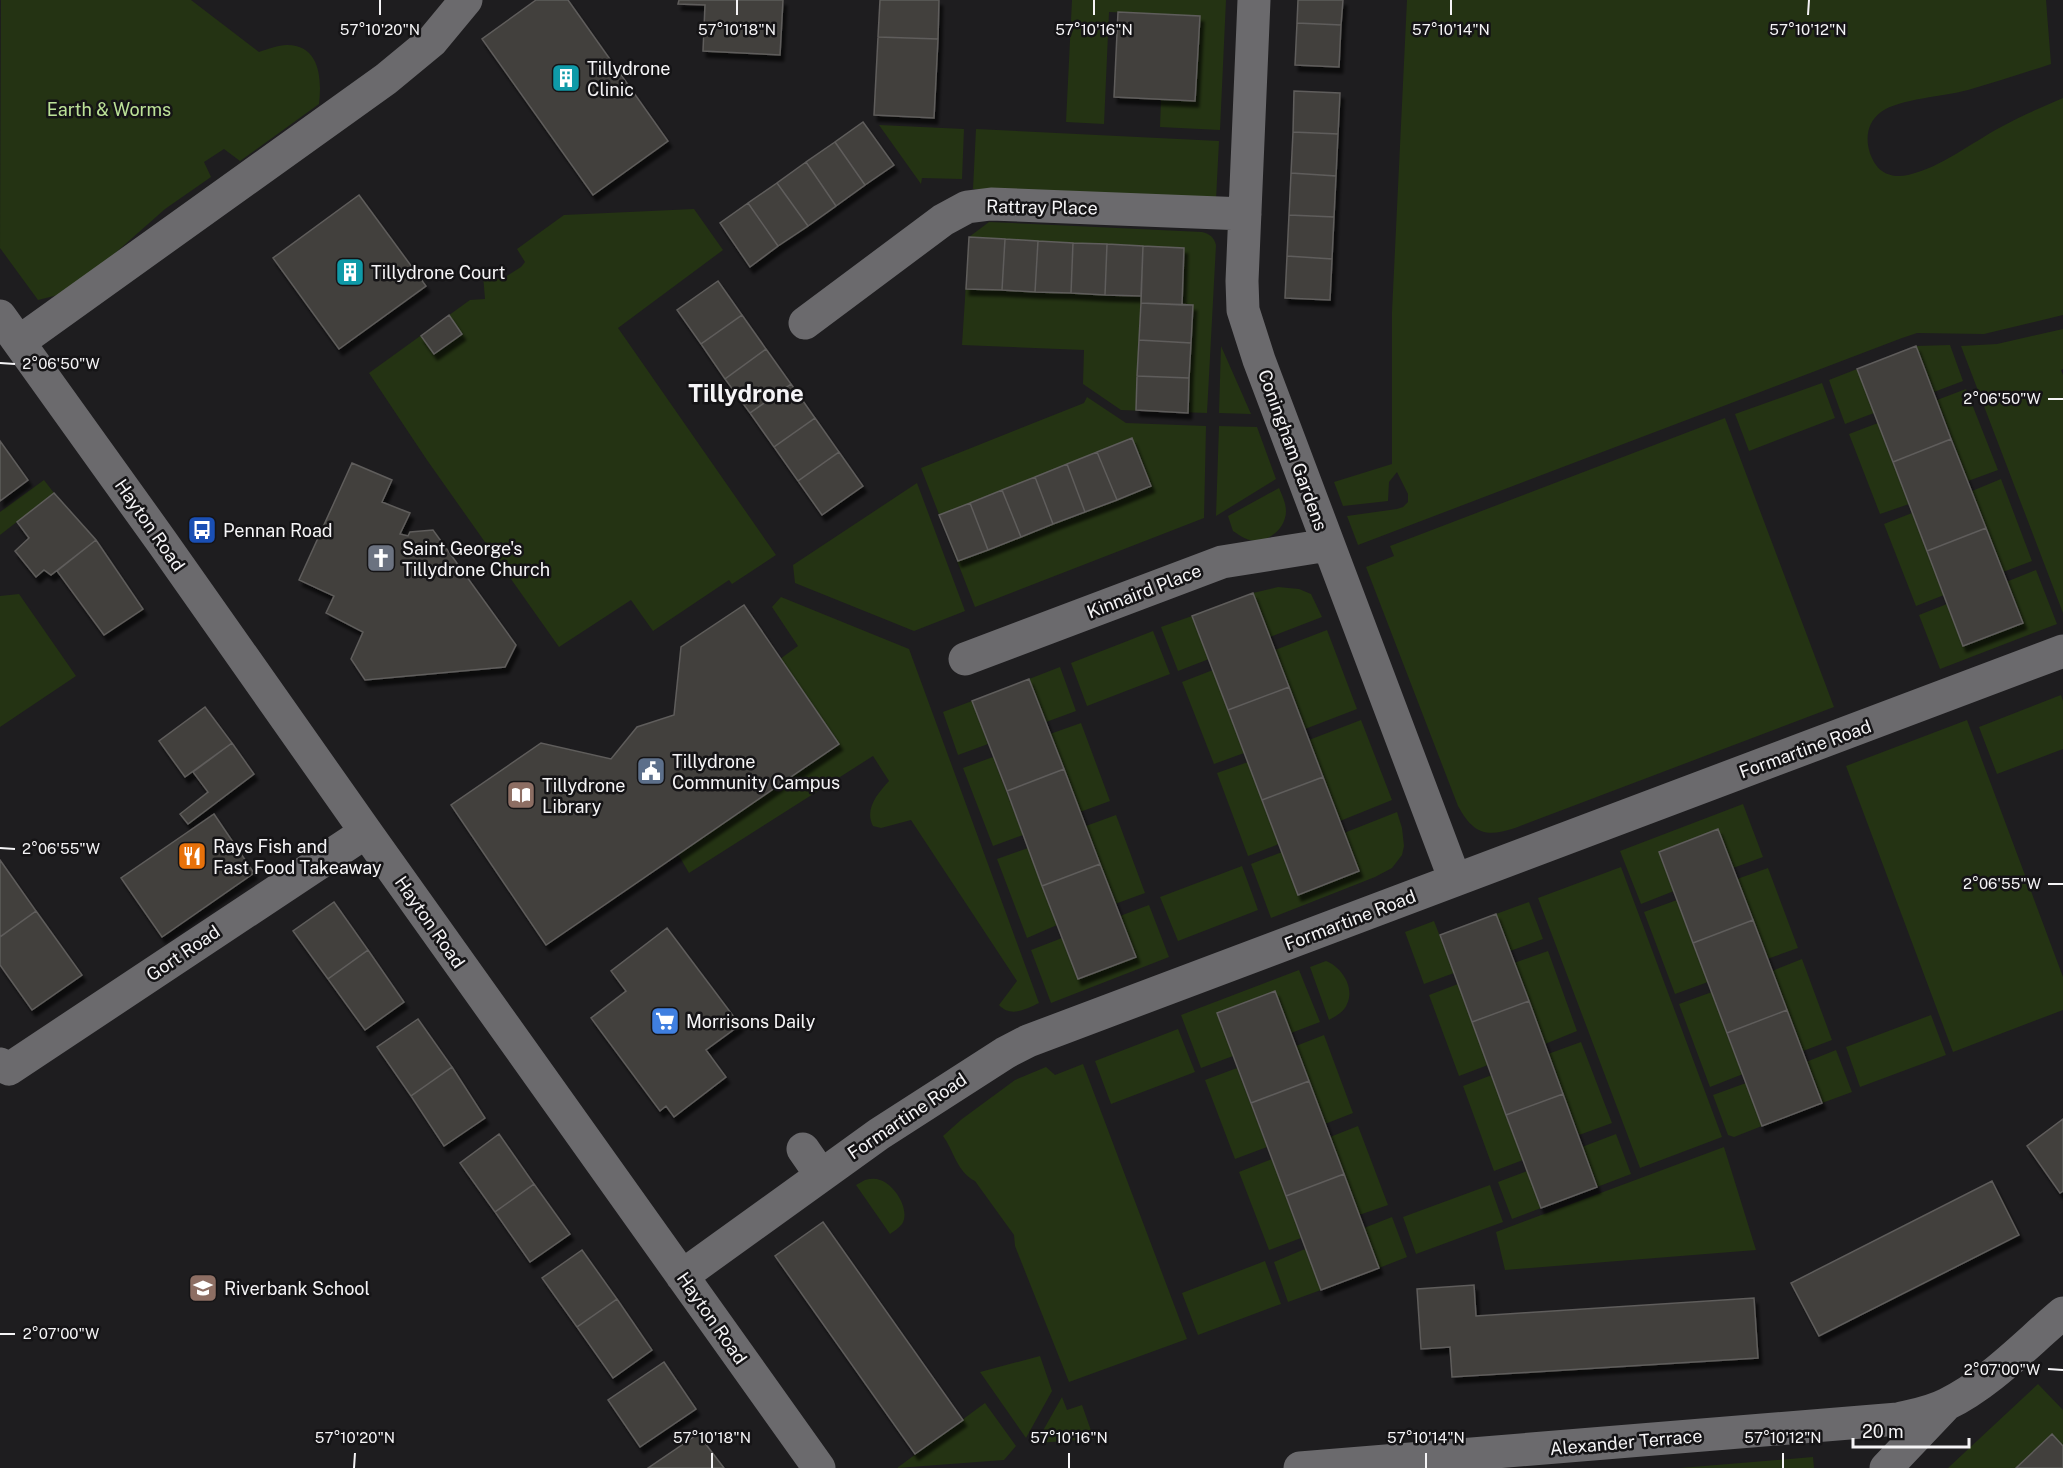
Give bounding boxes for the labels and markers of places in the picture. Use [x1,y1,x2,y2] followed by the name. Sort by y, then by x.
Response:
[587,58,671,100] place label: Tillydrone Clinic
[550,62,582,94] building icon: Tillydrone Clinic
[334,256,366,288] building icon: Tillydrone Court
[371,262,506,283] place label: Tillydrone Court
[186,514,218,546] bus stop icon: Pennan Road
[223,520,333,541] place label: Pennan Road
[402,538,550,580] place label: Saint George's Tillydrone Church
[365,542,397,574] church icon: Saint George's Tillydrone Church
[672,751,840,793] place label: Tillydrone Community Campus
[635,755,667,787] public building icon: Tillydrone Community Campus
[542,775,626,817] place label: Tillydrone Library
[505,779,537,811] library icon: Tillydrone Library
[213,836,382,878] place label: Rays Fish and Fast Food Takeaway
[176,840,208,872] restaurant icon: Rays Fish and Fast Food Takeaway
[649,1005,681,1037] supermarket icon: Morrisons Daily
[686,1011,816,1032] place label: Morrisons Daily
[187,1272,219,1304] school or university icon: Riverbank School
[224,1278,370,1299] place label: Riverbank School

